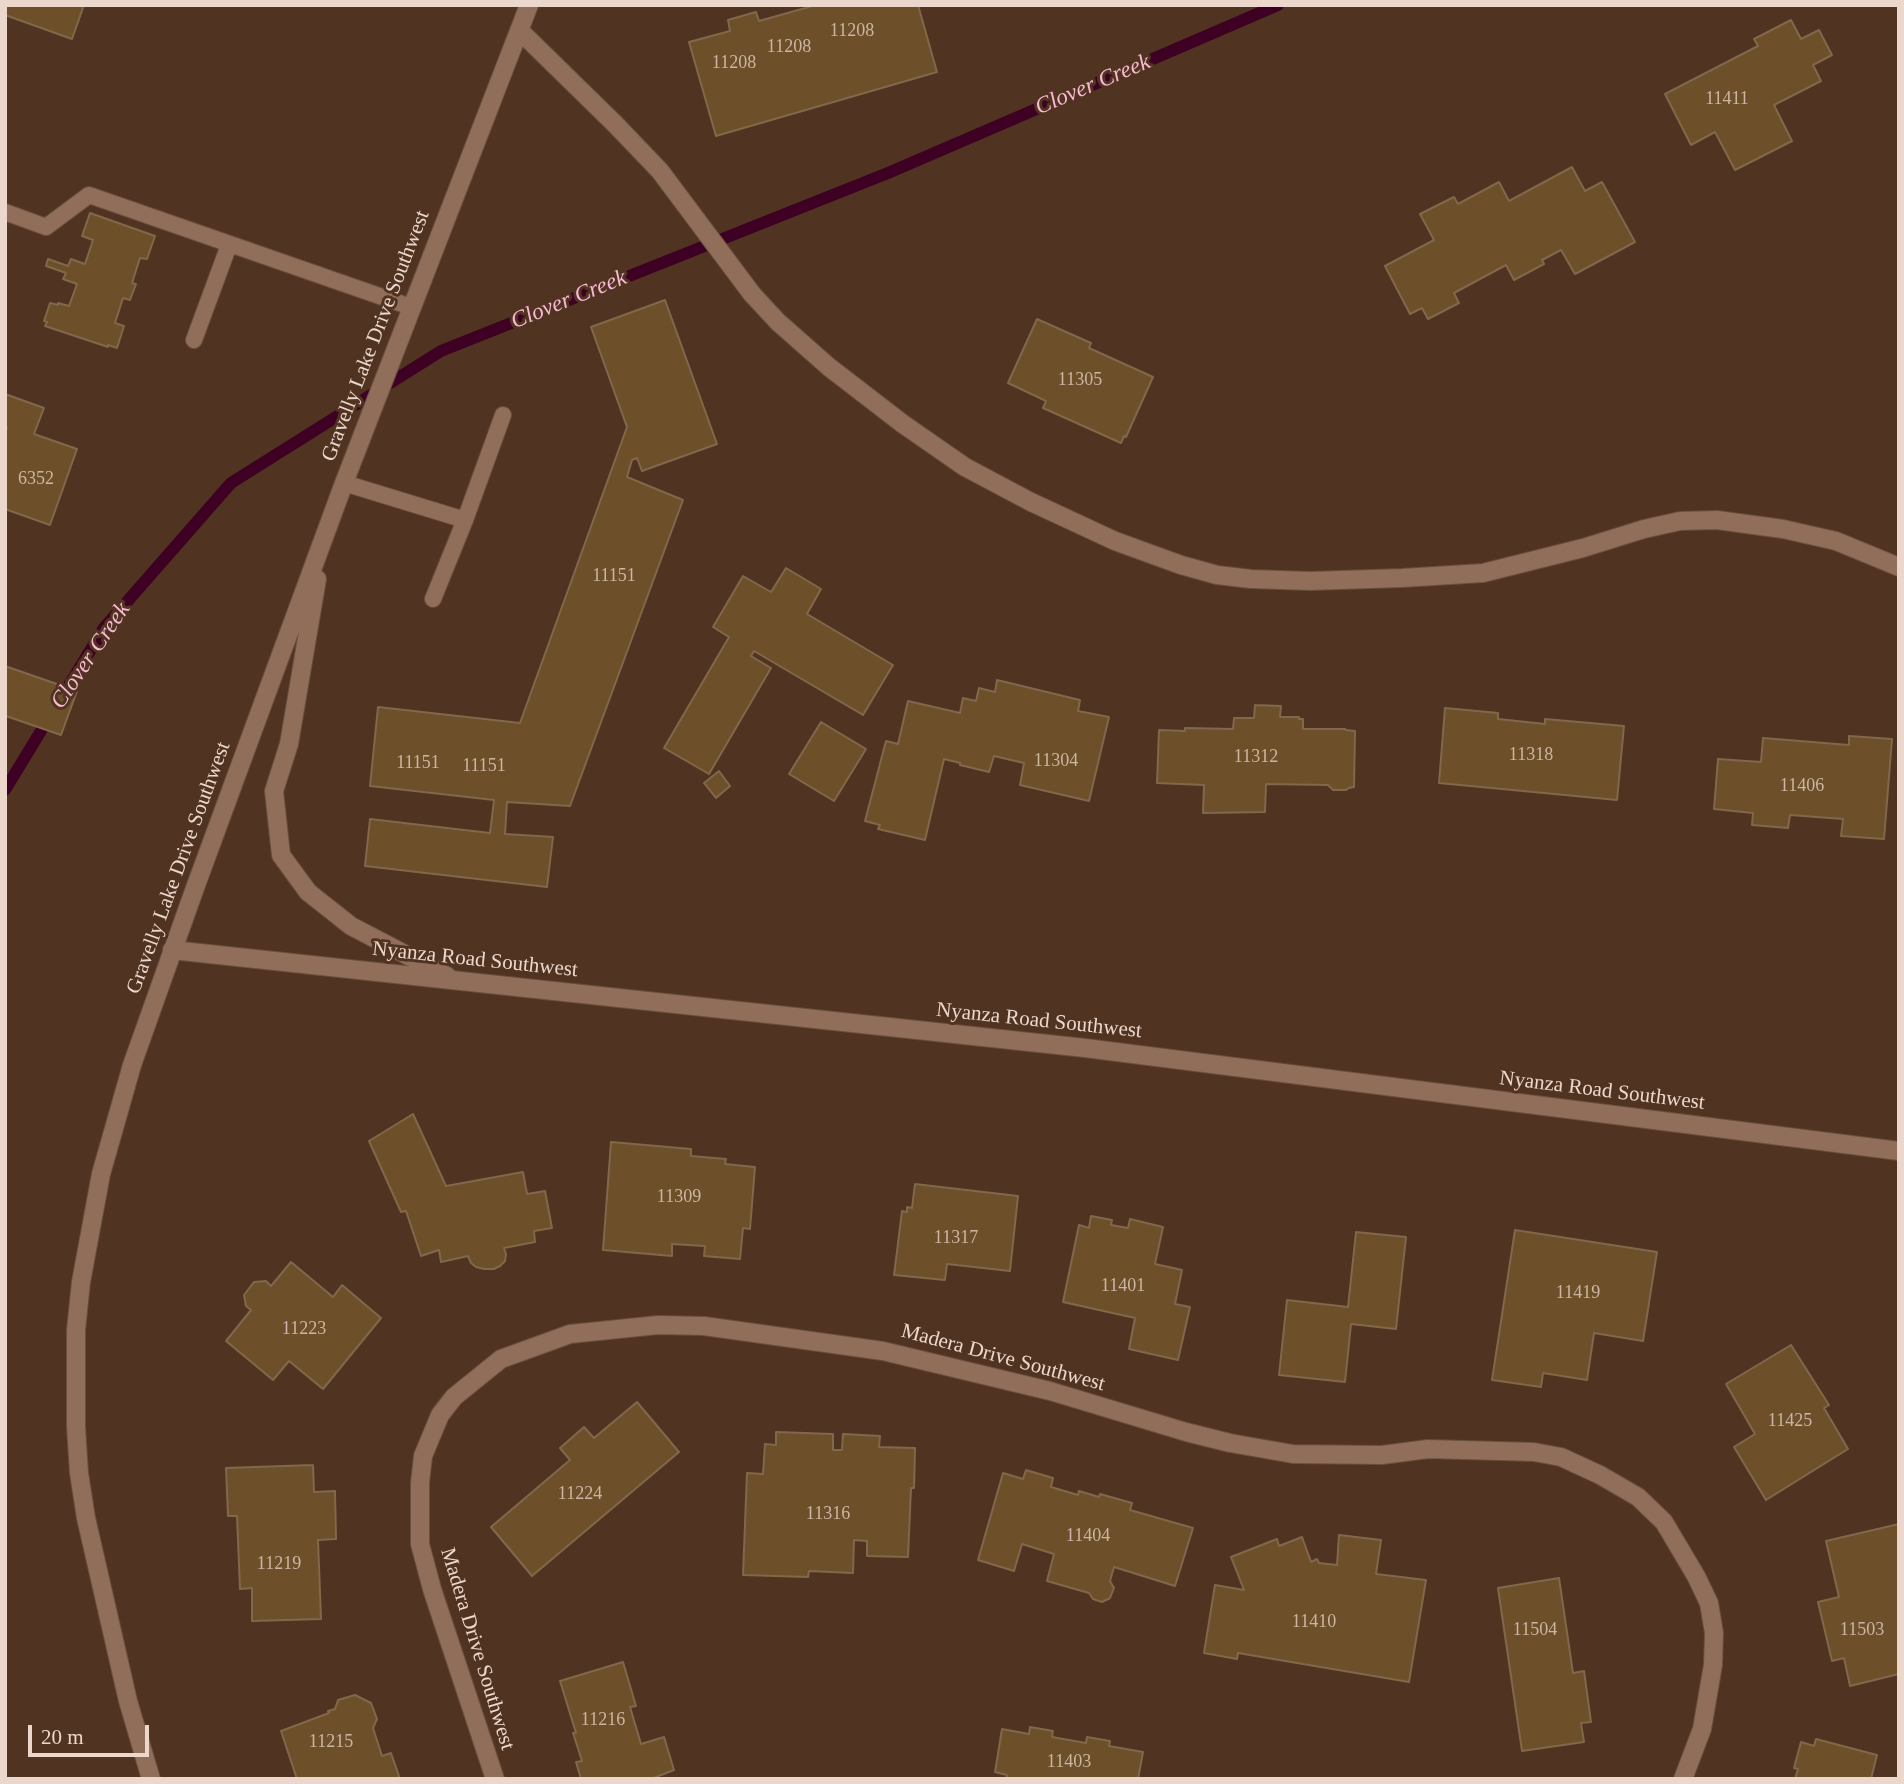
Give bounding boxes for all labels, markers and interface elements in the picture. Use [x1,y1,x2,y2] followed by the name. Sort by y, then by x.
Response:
[830,20,874,42] house number: 11208
[767,36,811,58] house number: 11208
[1031,48,1155,122] water label: Clover Creek
[712,52,756,74] house number: 11208
[1705,88,1749,110] house number: 11411
[316,207,436,465] street label: Gravelly Lake Drive Southwest
[507,264,631,336] water label: Clover Creek
[1058,369,1102,391] house number: 11305
[18,468,54,490] house number: 6352
[592,565,636,587] house number: 11151
[45,598,137,714] water label: Clover Creek
[122,738,236,998] street label: Gravelly Lake Drive Southwest
[1509,744,1553,766] house number: 11318
[1234,746,1278,768] house number: 11312
[1034,750,1078,772] house number: 11304
[396,752,440,774] house number: 11151
[462,755,506,777] house number: 11151
[1780,775,1824,797] house number: 11406
[371,937,579,983] street label: Nyanza Road Southwest
[935,998,1143,1044] street label: Nyanza Road Southwest
[1498,1066,1706,1116] street label: Nyanza Road Southwest
[657,1186,701,1208] house number: 11309
[934,1227,978,1249] house number: 11317
[1101,1275,1145,1297] house number: 11401
[1556,1282,1600,1304] house number: 11419
[282,1318,326,1340] house number: 11223
[898,1319,1108,1397] street label: Madera Drive Southwest
[1768,1410,1812,1432] house number: 11425
[558,1483,602,1505] house number: 11224
[806,1503,850,1525] house number: 11316
[1066,1525,1110,1547] house number: 11404
[434,1545,520,1753] street label: Madera Drive Southwest
[257,1553,301,1575] house number: 11219
[1292,1611,1336,1633] house number: 11410
[1513,1619,1557,1641] house number: 11504
[1840,1619,1884,1641] house number: 11503
[581,1709,625,1731] house number: 11216
[32,1710,152,1754] scale bar
[41,1725,84,1749] text: 20 m
[309,1731,353,1753] house number: 11215
[1047,1751,1091,1773] house number: 11403

